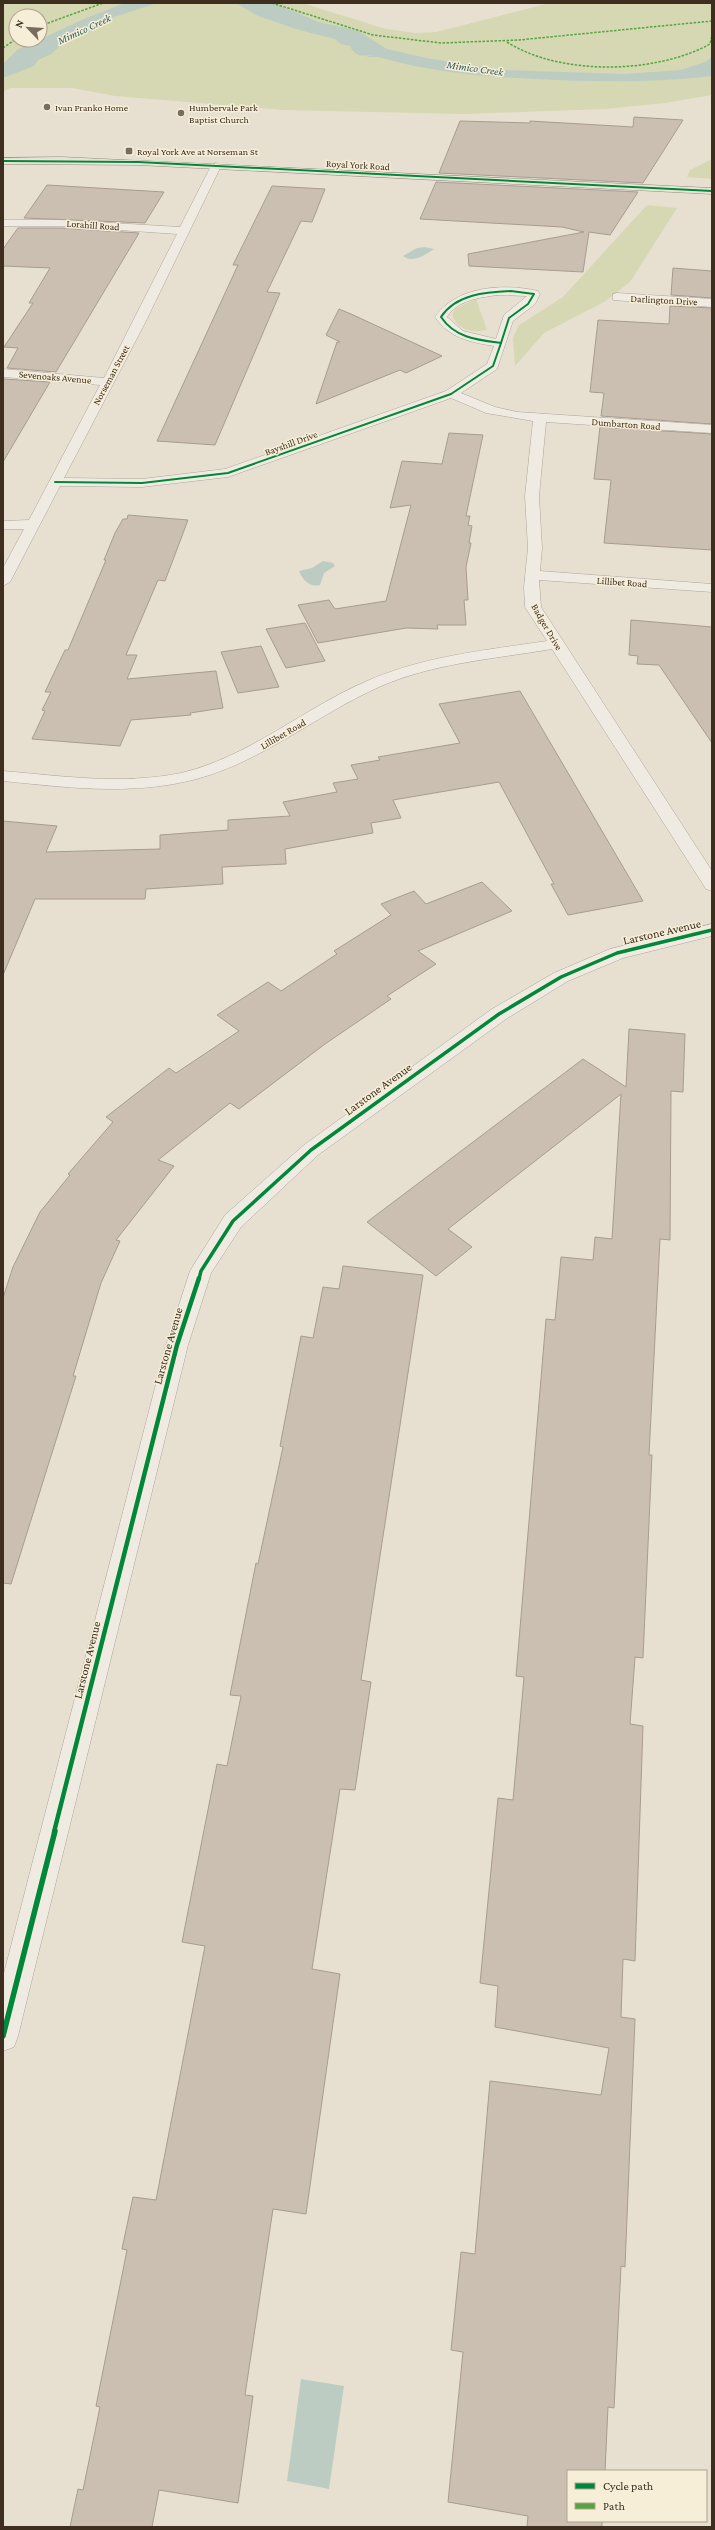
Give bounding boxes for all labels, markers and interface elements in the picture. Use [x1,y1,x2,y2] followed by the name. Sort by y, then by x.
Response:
[8,8,48,48] north arrow
[55,11,113,47] water label: Mimico Creek
[12,17,26,30] text: N
[445,58,505,78] water label: Mimico Creek
[42,102,52,112] marker: Ivan Franko Home
[55,102,129,113] place label: Ivan Franko Home
[189,102,258,125] place label: Humbervale Park Baptist Church
[176,108,186,118] marker: Humbervale Park Baptist Church
[124,146,134,156] marker: Royal York Ave at Norseman St
[137,146,259,157] place label: Royal York Ave at Norseman St
[326,158,391,172] street label: Royal York Road
[66,218,121,232] street label: Lorahill Road
[630,293,699,307] street label: Darlington Drive
[91,342,132,407] street label: Norseman Street
[18,368,92,386] street label: Sevenoaks Avenue
[591,416,662,432] street label: Dumbarton Road
[263,428,319,458] street label: Bayshill Drive
[596,575,648,589] street label: Lillibet Road
[529,602,565,653] street label: Badger Drive
[258,716,308,751] street label: Lillibet Road
[622,916,702,948] street label: Larstone Avenue
[342,1060,414,1118] street label: Larstone Avenue
[150,1306,186,1386] street label: Larstone Avenue
[71,1620,103,1700] street label: Larstone Avenue
[567,2470,707,2522] legend
[603,2479,654,2493] text: Cycle path
[603,2499,625,2513] text: Path

